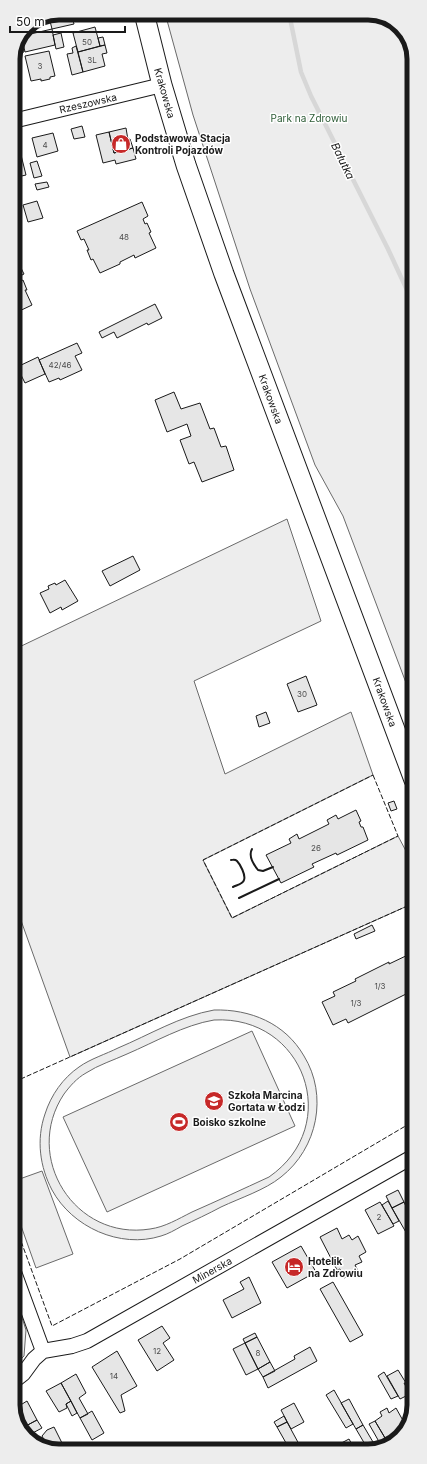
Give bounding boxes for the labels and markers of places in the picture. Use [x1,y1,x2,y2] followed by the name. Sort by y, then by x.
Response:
[135,132,231,156] place label: Podstawowa Stacja Kontroli Pojazdów
[110,133,132,155] shop icon: Podstawowa Stacja Kontroli Pojazdów
[228,1089,305,1113] place label: Szkoła Marcina Gortata w Łodzi
[203,1090,225,1112] school or university icon: Szkoła Marcina Gortata w Łodzi
[168,1111,190,1133] sports icon: Boisko szkolne
[193,1116,266,1128] place label: Boisko szkolne
[308,1255,363,1279] place label: Hotelik na Zdrowiu
[283,1256,305,1278] hotel icon: Hotelik na Zdrowiu

